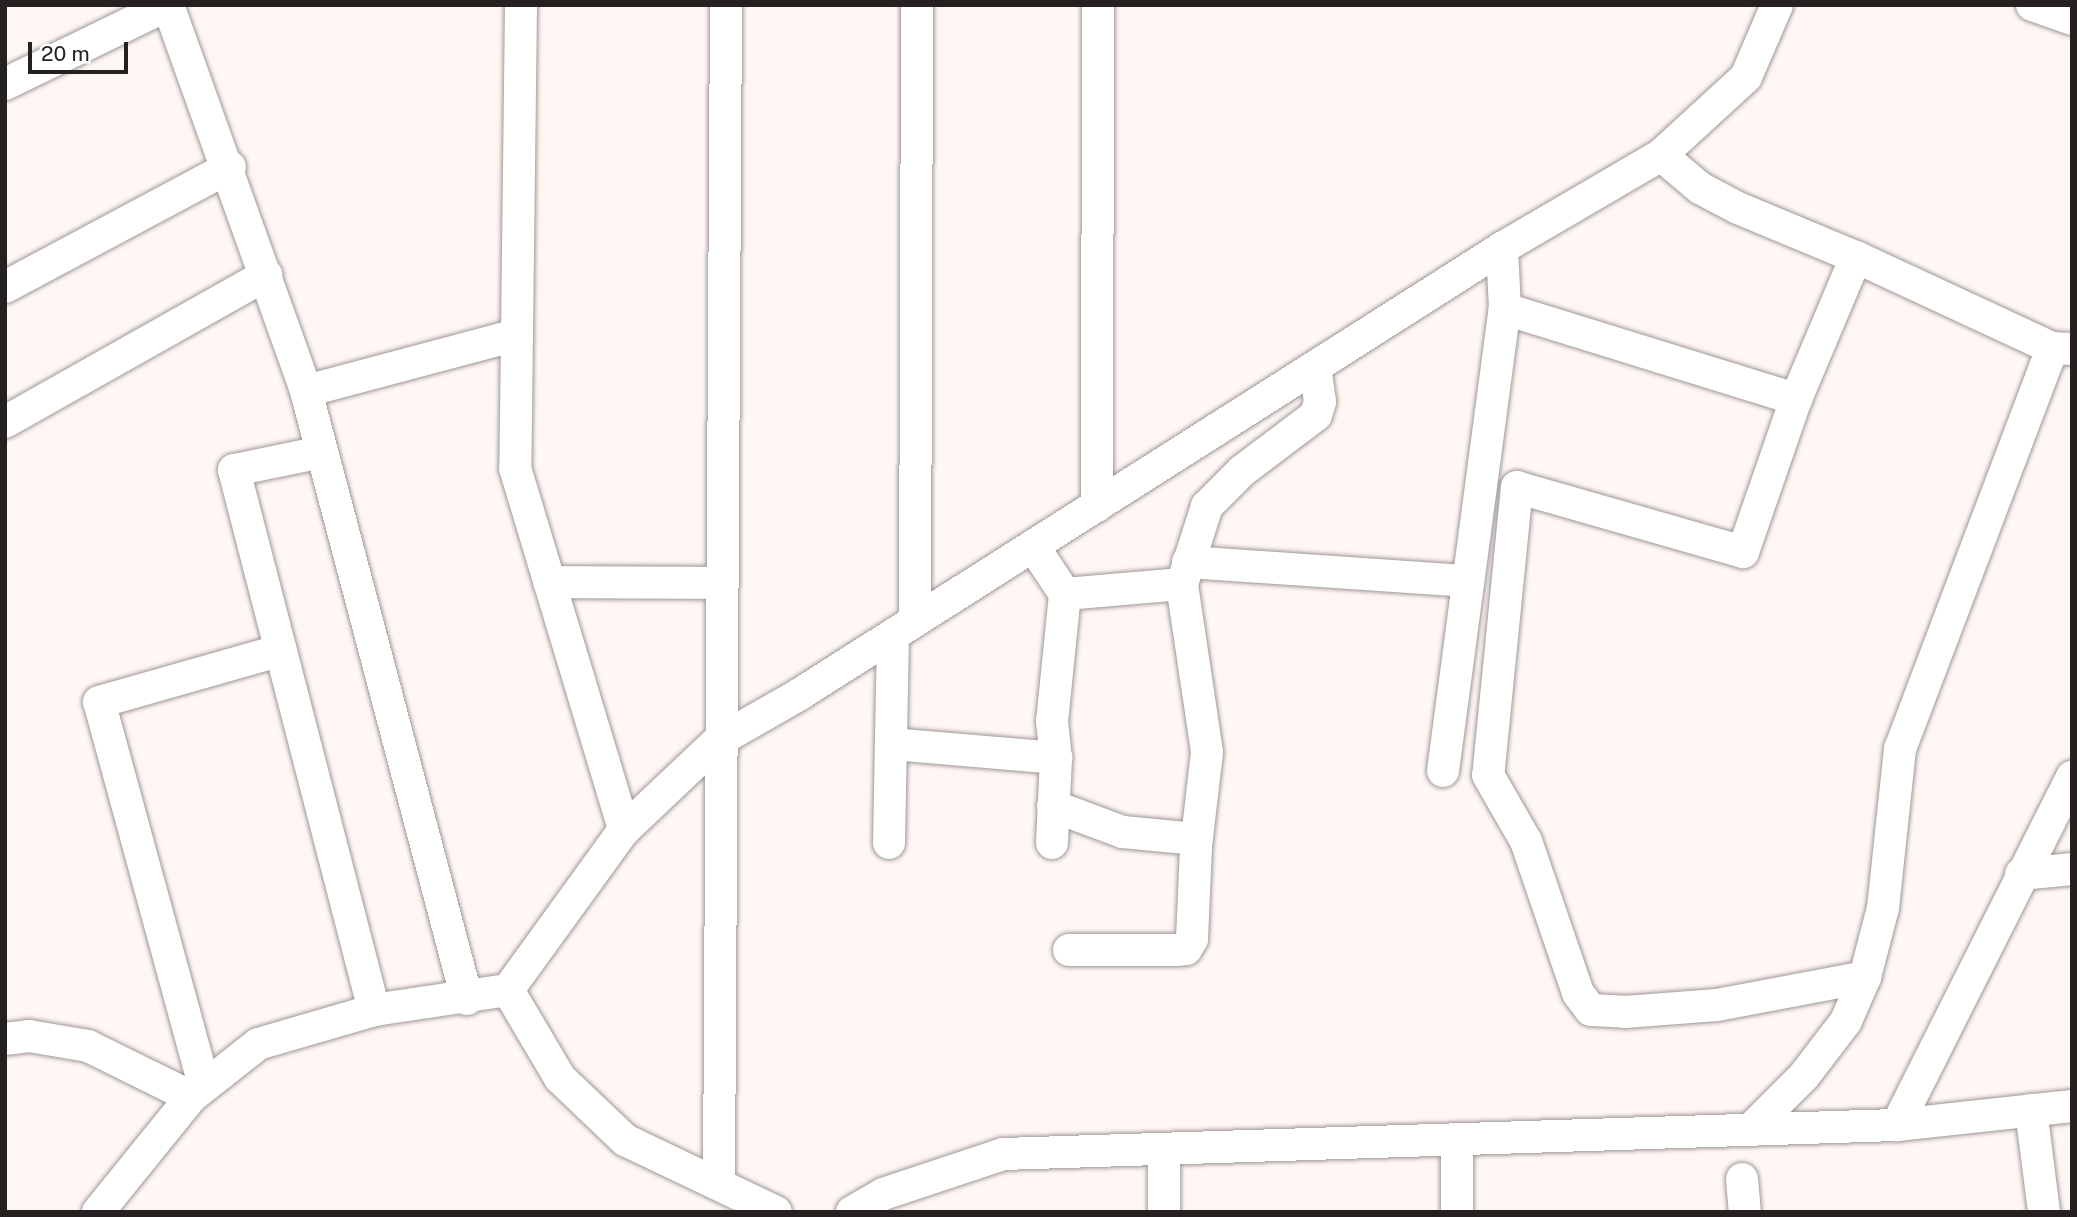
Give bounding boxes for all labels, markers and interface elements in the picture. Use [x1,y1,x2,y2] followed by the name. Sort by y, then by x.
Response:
[32,28,131,72] scale bar
[41,41,90,66] text: 20 m

